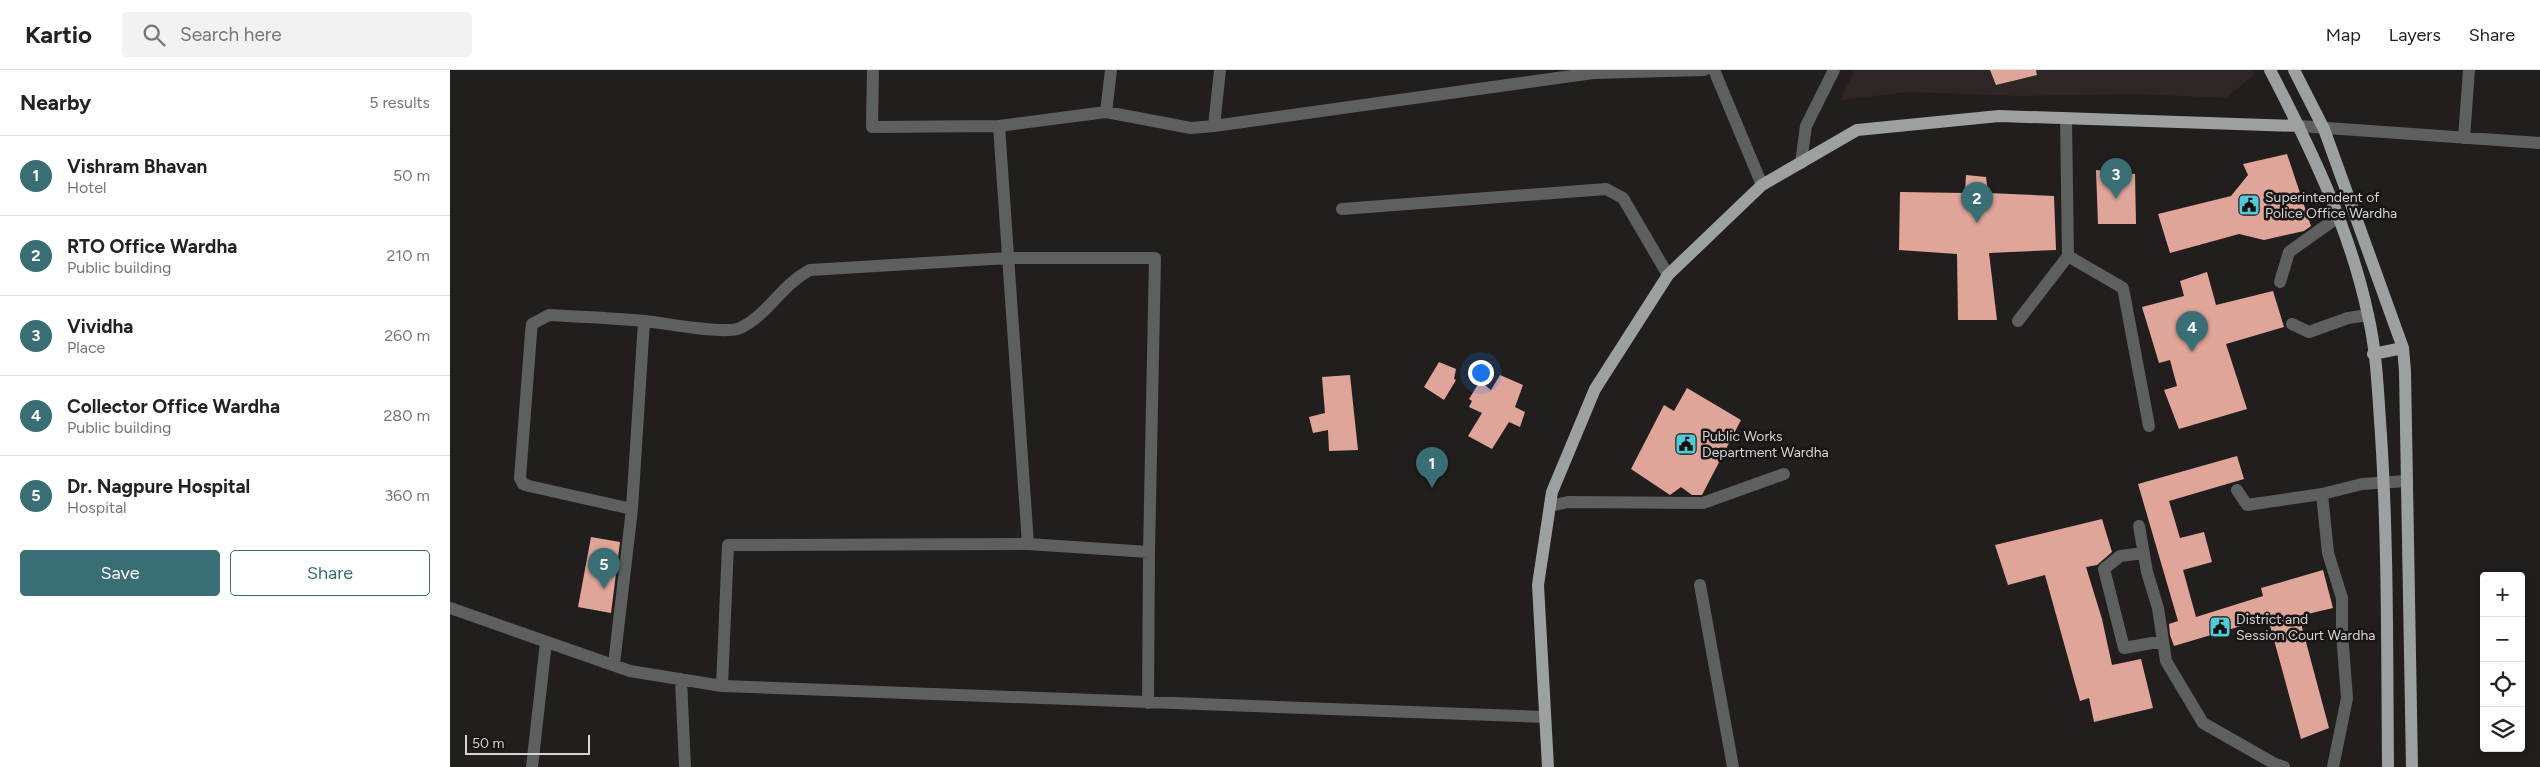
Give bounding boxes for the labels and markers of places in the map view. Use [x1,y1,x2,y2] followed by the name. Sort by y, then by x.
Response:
[2100,158,2132,199] pin: 3
[1961,182,1993,223] pin: 2
[2265,189,2397,222] place label: Superintendent of Police Office Wardha
[2237,193,2261,217] public building icon: Superintendent of Police Office Wardha
[2176,311,2208,352] pin: 4
[1702,428,1829,461] place label: Public Works Department Wardha
[1674,432,1698,456] public building icon: Public Works Department Wardha
[1416,447,1448,488] pin: 1
[588,548,620,589] pin: 5
[2236,611,2375,644] place label: District and Session Court Wardha
[2208,615,2232,639] public building icon: District and Session Court Wardha

